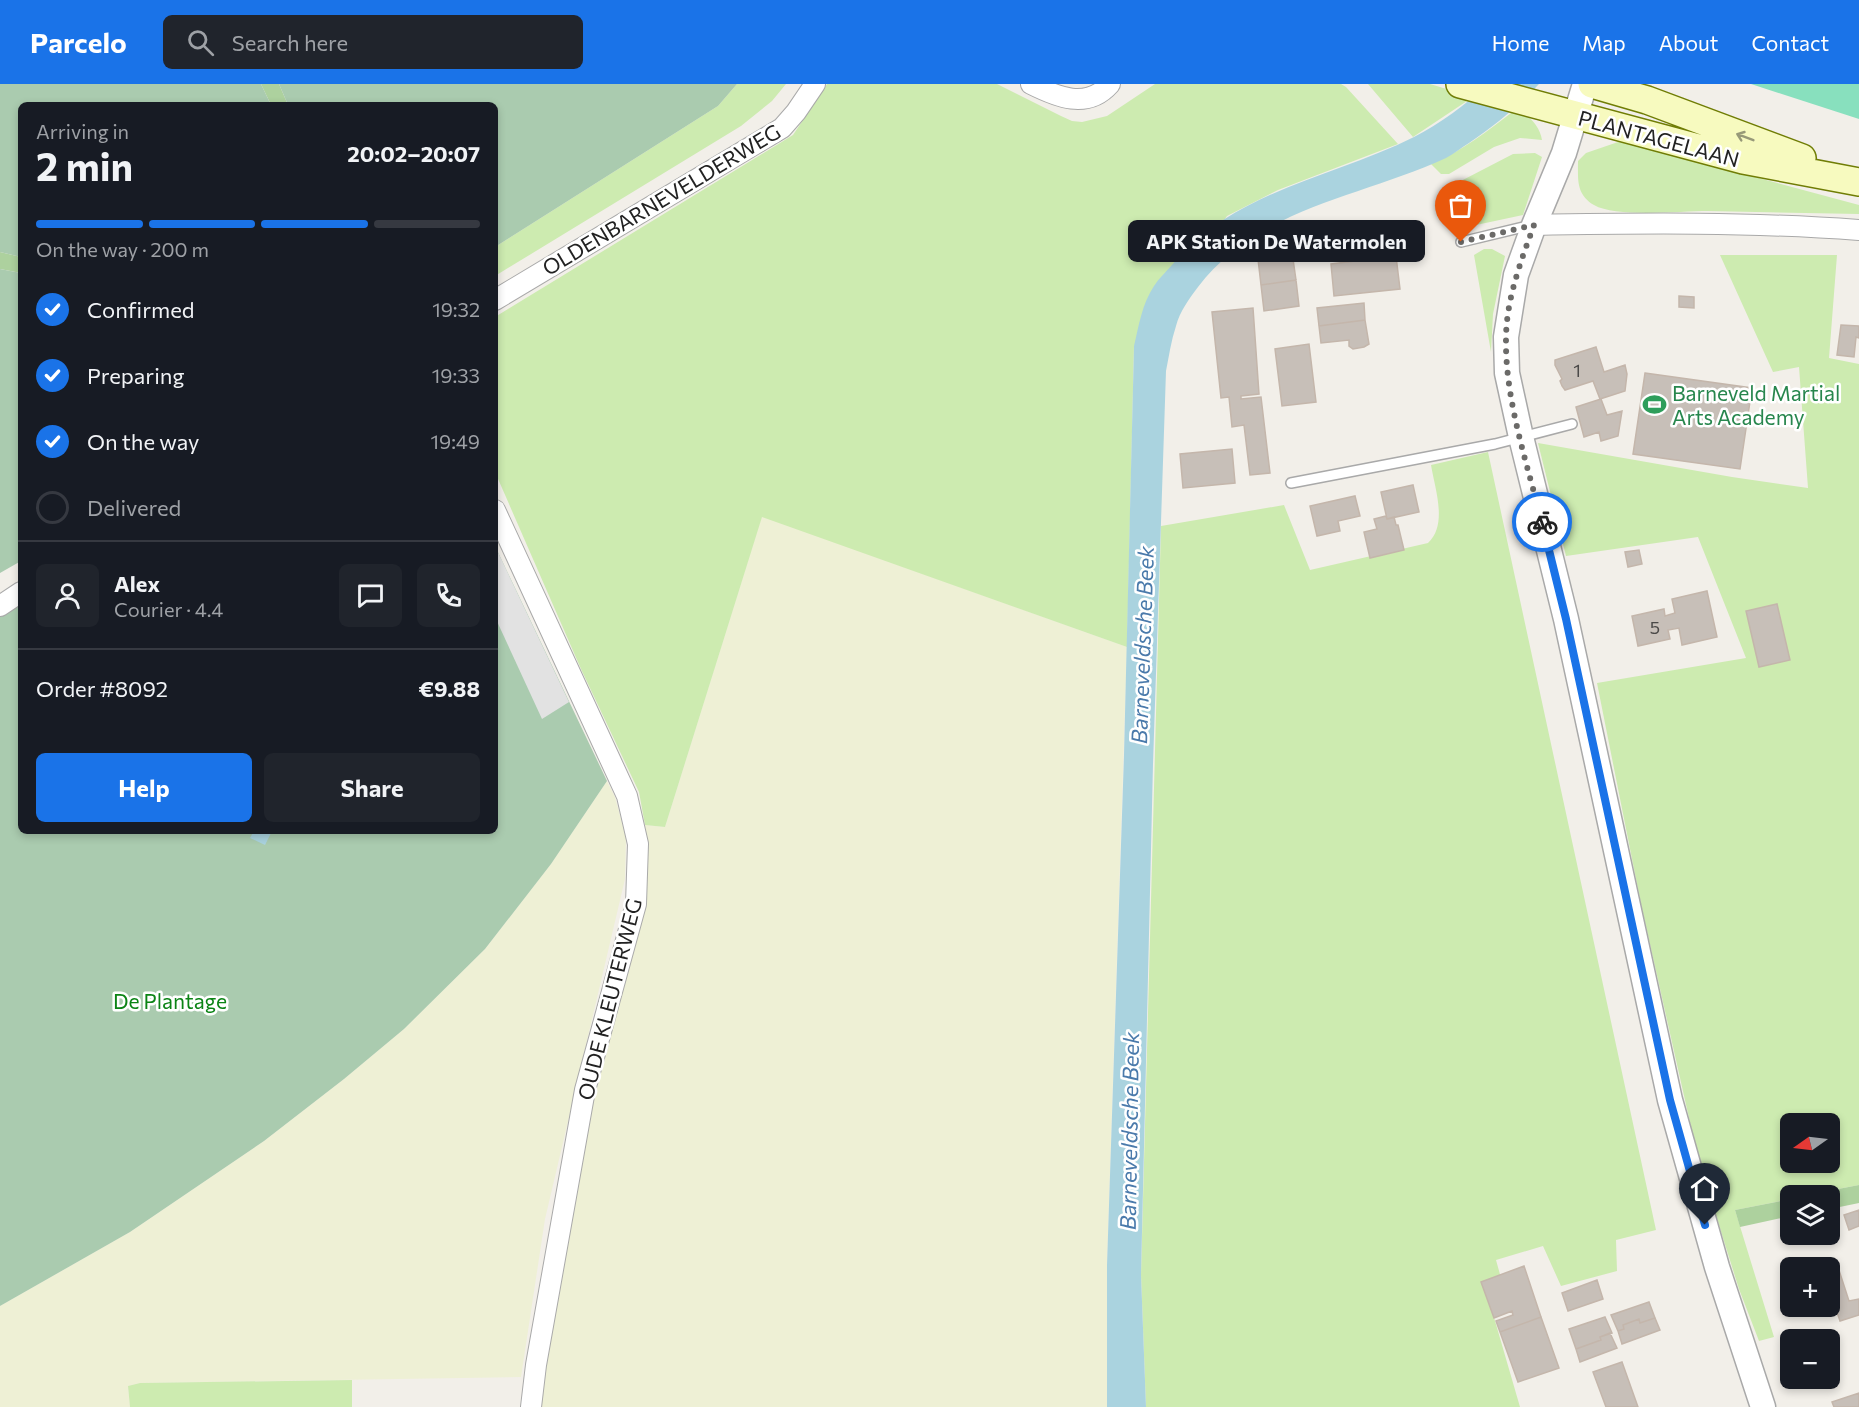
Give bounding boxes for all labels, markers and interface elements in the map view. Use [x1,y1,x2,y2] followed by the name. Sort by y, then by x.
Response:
[163,15,583,69] search box
[30,25,127,59] text: Parcelo
[184,26,217,59] icon: search
[232,29,348,56] text: Search here
[1492,30,1549,55] text: Home
[1582,30,1626,55] text: Map
[1659,30,1718,55] text: About
[1751,30,1829,55] text: Contact
[1576,104,1742,172] street label: PLANTAGELAAN
[538,118,784,280] street label: OLDENBARNEVELDERWEG
[36,119,129,143] text: Arriving in
[1736,131,1755,142] one-way arrow
[347,140,480,167] text: 20:02–20:07
[36,141,133,189] text: 2 min
[1435,180,1486,242] pin
[1444,189,1477,222] icon: bag
[1128,221,1425,263] callout: APK Station De Watermolen
[1146,229,1407,253] text: APK Station De Watermolen
[36,237,209,261] text: On the way · 200 m
[36,293,69,326] icon: check
[87,296,194,323] text: Confirmed
[432,297,480,321] text: 19:32
[36,359,69,392] icon: check
[1573,359,1581,381] house number: 1
[87,362,184,389] text: Preparing
[432,363,480,387] text: 19:33
[1672,380,1840,429] place label: Barneveld Martial Arts Academy
[1641,391,1667,417] sports icon: Barneveld Martial Arts Academy
[36,425,69,458] icon: check
[87,428,199,455] text: On the way
[430,429,480,453] text: 19:49
[1512,492,1572,552] courier
[87,494,181,521] text: Delivered
[1526,506,1559,539] icon: bike
[1125,544,1159,744] water label: Barneveldsche Beek
[36,564,99,627] button: person
[339,564,402,627] button: chat
[417,564,480,627] button: phone
[114,570,160,597] text: Alex
[114,597,223,621] text: Courier · 4.4
[1650,616,1660,638] house number: 5
[36,675,168,702] text: Order #8092
[419,675,480,702] text: €9.88
[36,753,252,822] button: Help
[264,753,480,822] button: Share
[572,895,646,1103] street label: OUDE KLEUTERWEG
[113,988,227,1013] park label: De Plantage
[1114,1031,1144,1230] water label: Barneveldsche Beek
[1780,1113,1840,1173] north arrow
[1780,1113,1840,1389] map controls
[1679,1163,1730,1225] pin
[1688,1172,1721,1205] icon: home
[1780,1185,1840,1245] button: layers
[1780,1257,1840,1317] button: +
[1780,1329,1840,1389] button: −

